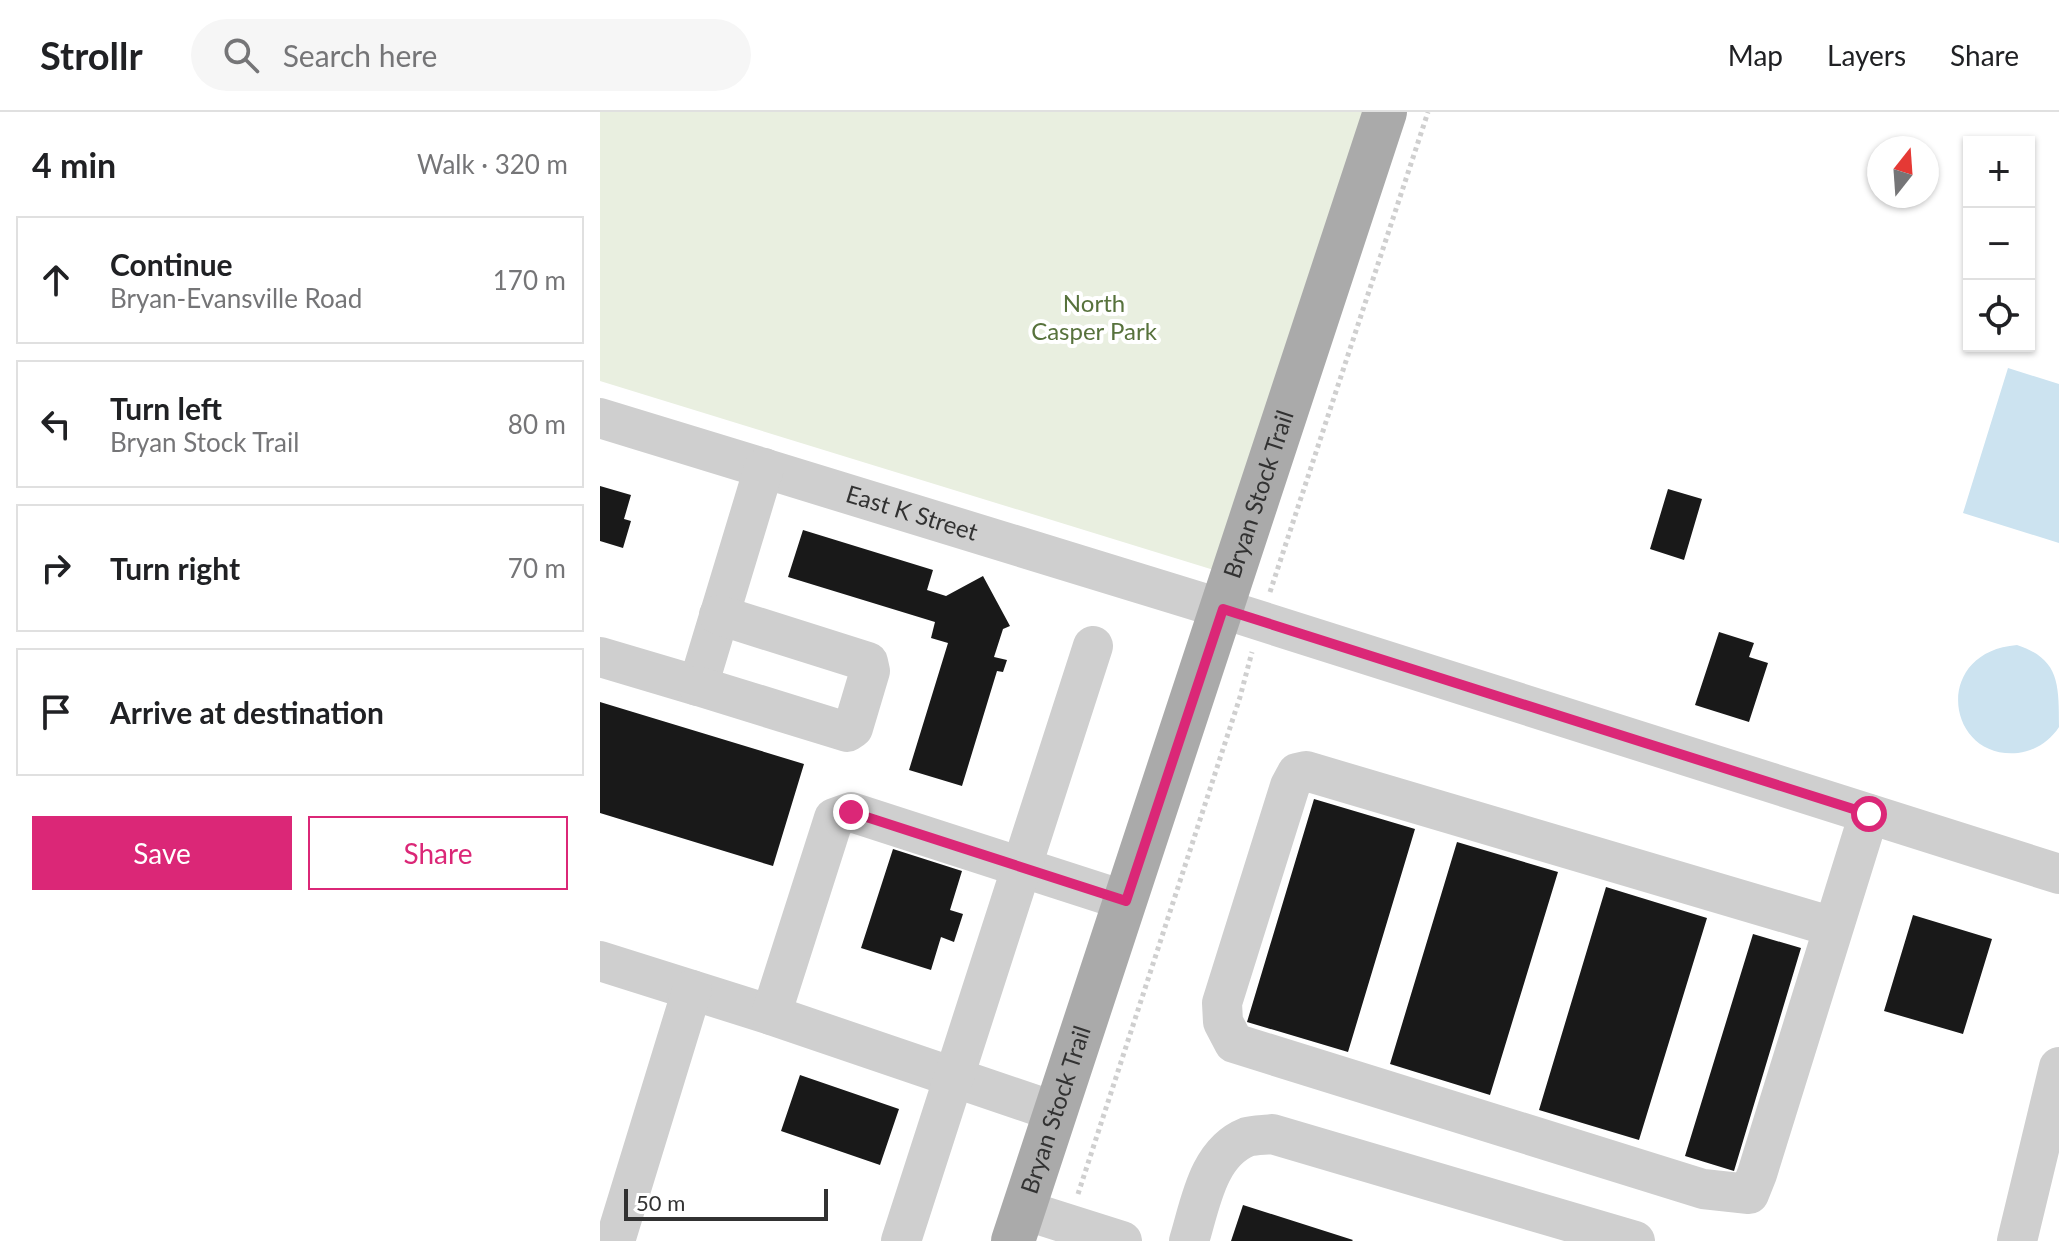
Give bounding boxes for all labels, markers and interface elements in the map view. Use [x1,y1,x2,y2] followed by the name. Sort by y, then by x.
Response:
[191,19,751,91] search box
[40,32,143,78] text: Strollr
[219,33,263,77] icon: search
[283,37,437,73] text: Search here
[1728,38,1783,72] text: Map
[1827,38,1906,72] text: Layers
[1950,38,2019,72] text: Share
[1867,136,1939,208] north arrow
[1963,136,2035,352] map controls
[1963,136,2035,208] button: +
[32,144,116,185] text: 4 min
[417,148,568,180] text: Walk · 320 m
[1963,208,2035,280] button: −
[110,246,233,282] text: Continue
[34,258,78,302] icon: ahead
[493,264,566,296] text: 170 m
[1963,280,2035,352] button: locate
[110,282,362,314] text: Bryan-Evansville Road
[1031,288,1158,345] park label: North Casper Park
[110,390,222,426] text: Turn left
[34,402,78,446] icon: left
[1216,406,1299,582] street label: Bryan Stock Trail
[508,408,566,440] text: 80 m
[110,426,299,458] text: Bryan Stock Trail
[843,478,982,546] street label: East K Street
[34,546,78,590] icon: right
[110,550,240,586] text: Turn right
[508,552,566,584] text: 70 m
[34,690,78,734] icon: arrive
[110,694,384,730] text: Arrive at destination
[833,794,869,830] route end
[1851,796,1887,832] route start
[32,816,292,890] button: Save
[308,816,568,890] button: Share
[1014,1022,1096,1197] street label: Bryan Stock Trail
[624,1185,828,1221] scale bar
[636,1189,685,1216] text: 50 m

